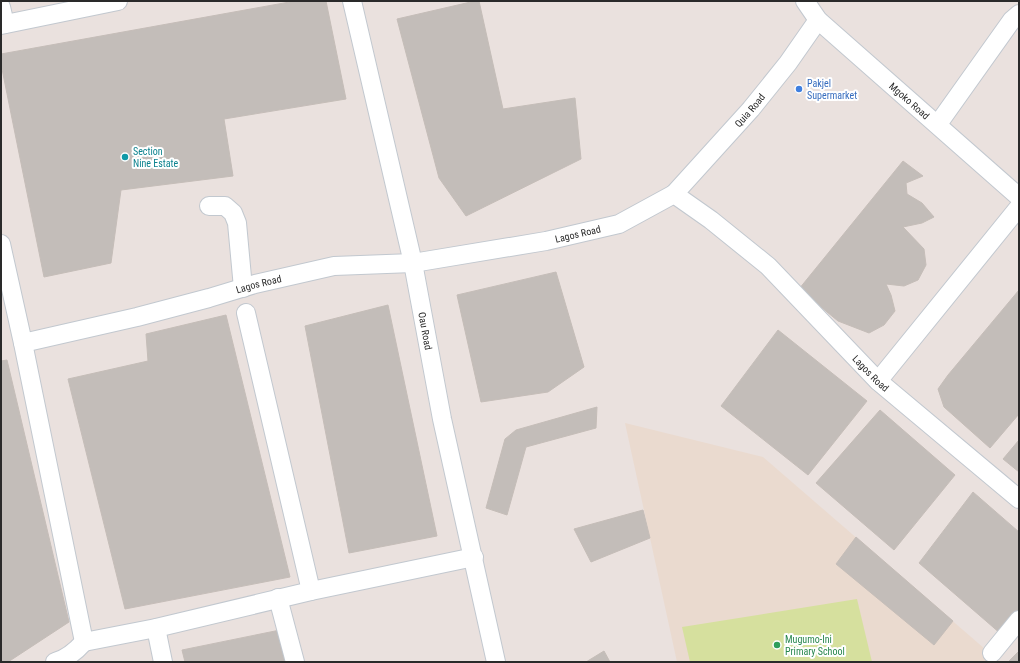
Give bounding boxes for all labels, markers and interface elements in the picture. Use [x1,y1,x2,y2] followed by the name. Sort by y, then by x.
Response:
[807,78,857,101] place label: Pakjel Supermarket
[887,80,932,121] street label: Mgoko Road
[794,84,804,94] marker: Pakjel Supermarket
[732,91,767,129] street label: Quia Road
[133,146,179,169] place label: Section Nine Estate
[120,152,130,162] marker: Section Nine Estate
[554,223,602,244] street label: Lagos Road
[235,273,282,295] street label: Lagos Road
[417,311,435,351] street label: Oau Road
[851,353,891,393] street label: Lagos Road
[785,634,845,657] place label: Mugumo-Ini Primary School
[772,640,782,650] marker: Mugumo-Ini Primary School

